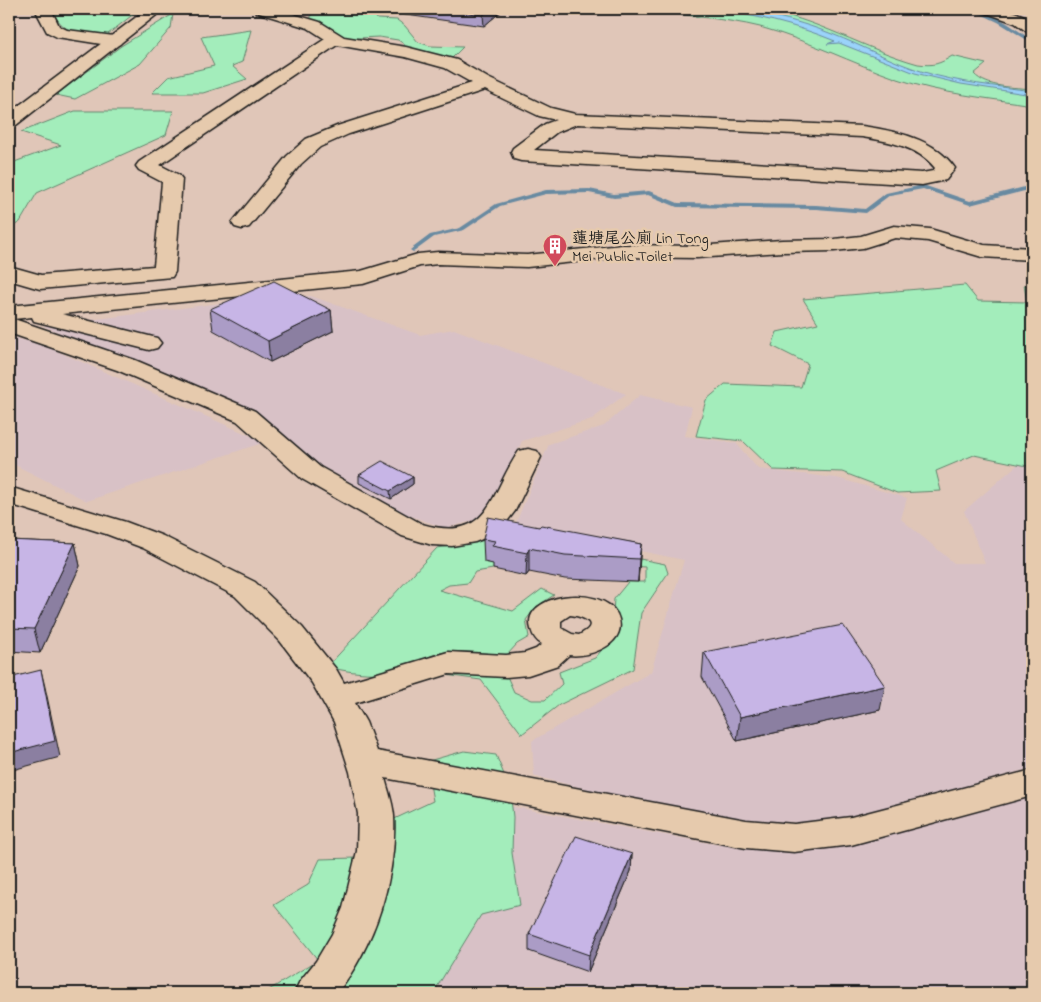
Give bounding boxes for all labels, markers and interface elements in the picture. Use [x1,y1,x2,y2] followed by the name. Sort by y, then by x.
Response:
[572,227,709,269] place label: 蓮塘尾公廁 Lin Tong Mei Public Toilet
[542,233,568,267] building icon: 蓮塘尾公廁 Lin Tong Mei Public Toilet

